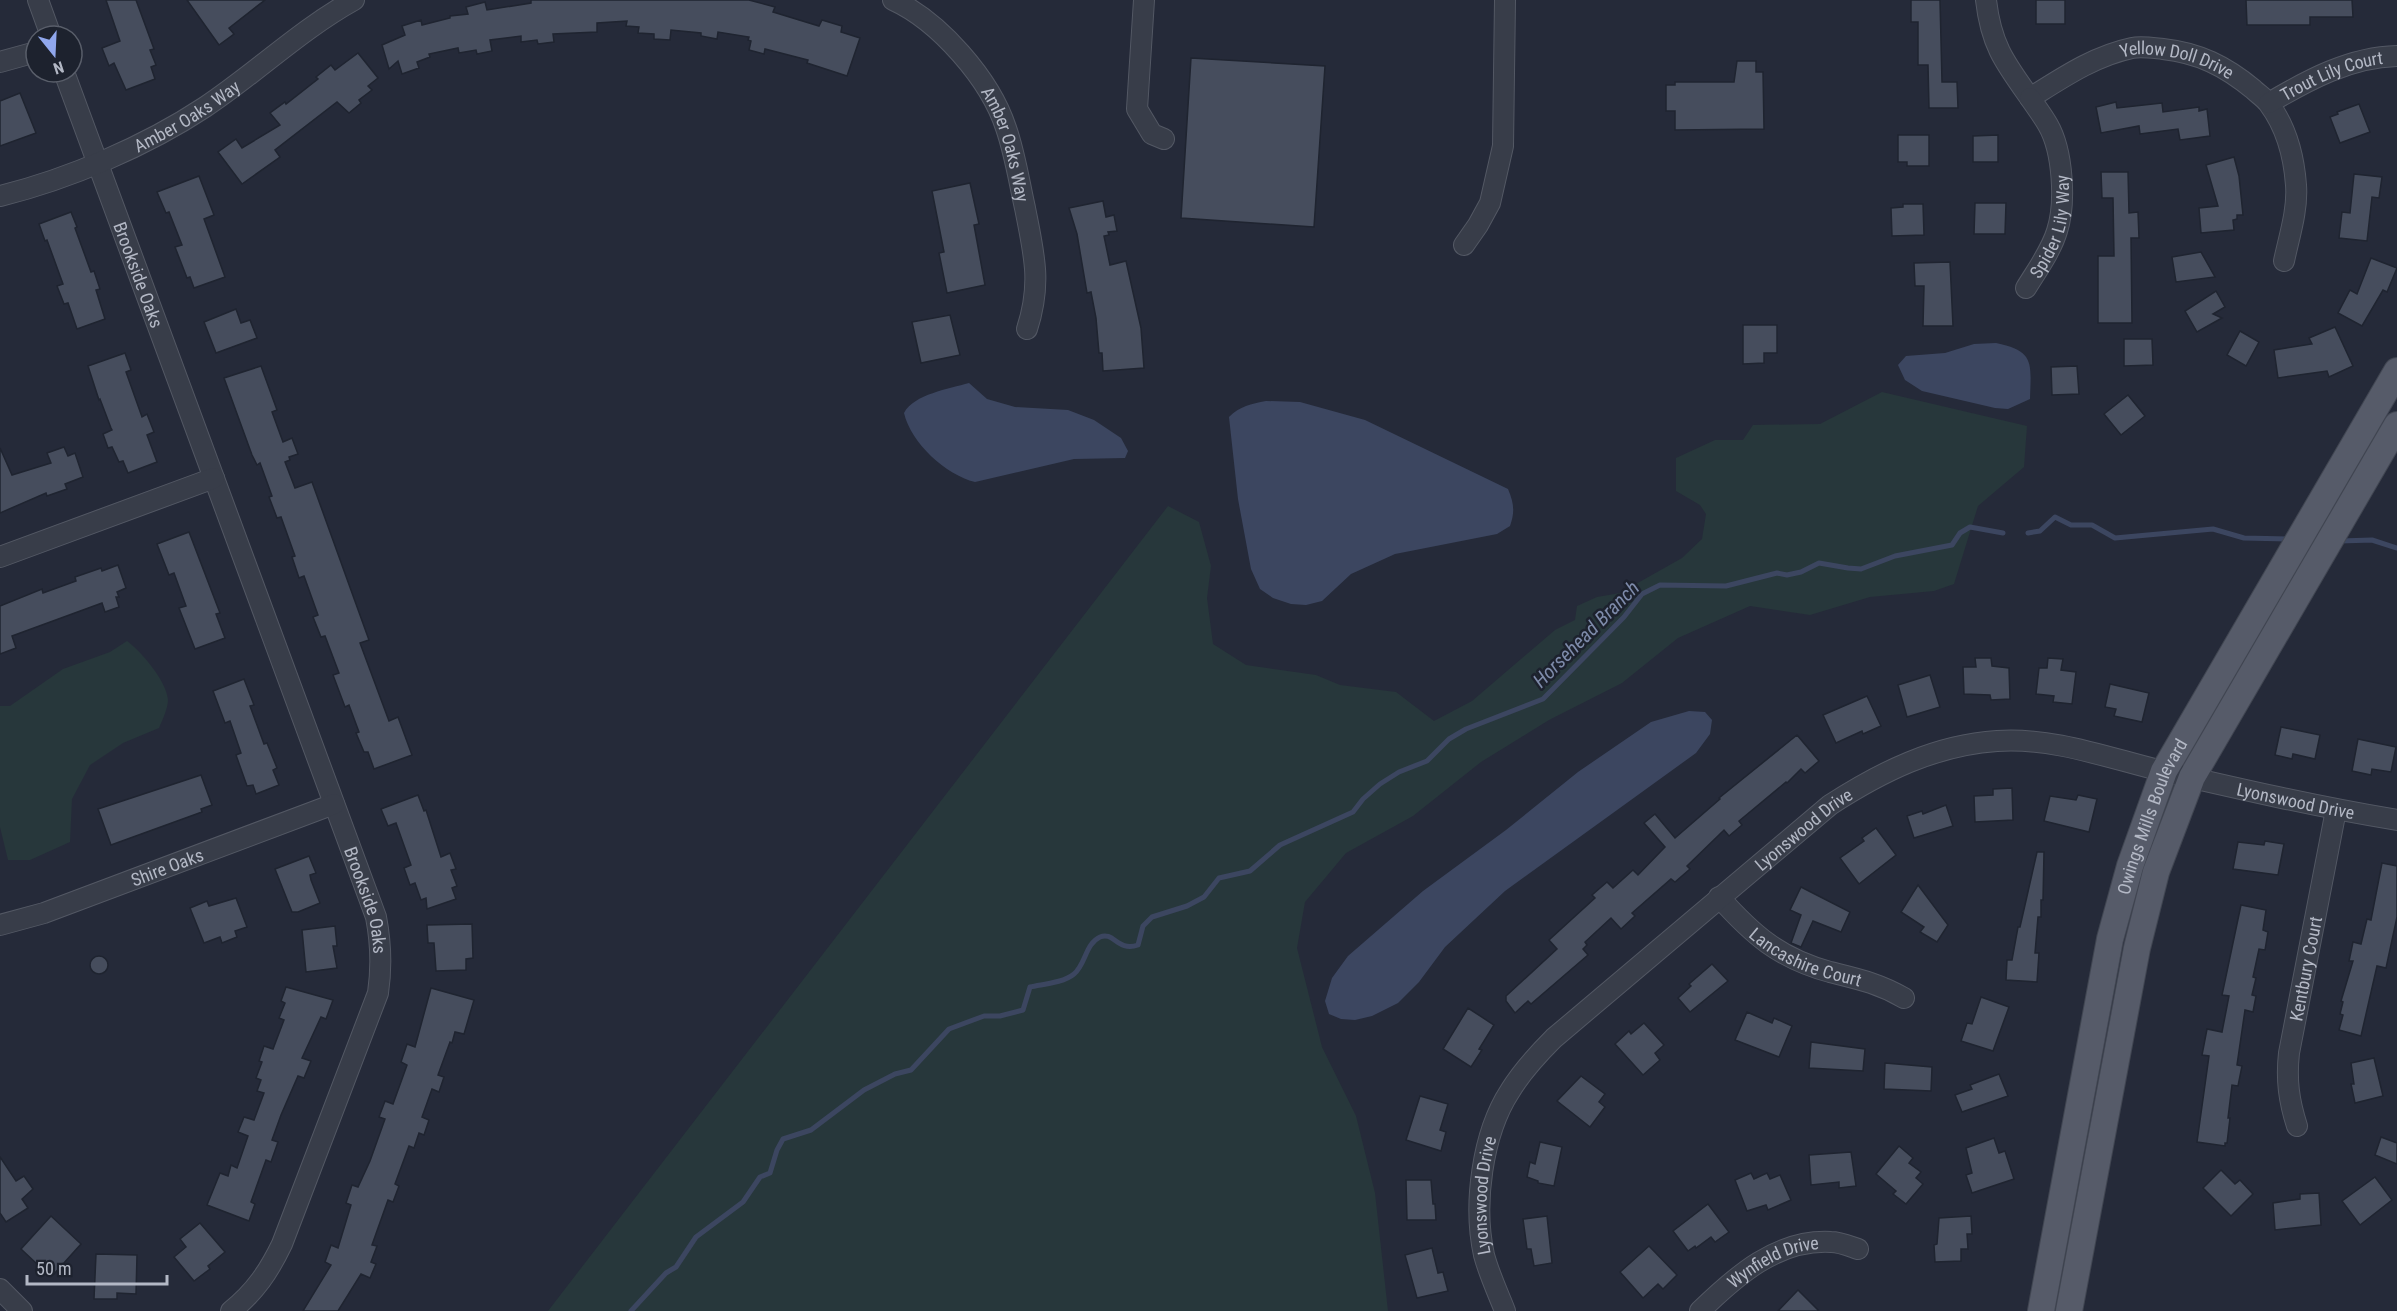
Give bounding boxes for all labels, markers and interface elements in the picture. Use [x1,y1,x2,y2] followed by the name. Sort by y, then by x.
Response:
[24,24,84,84] north arrow
[2117,37,2238,83] street label: Yellow Doll Drive
[2276,47,2384,105] street label: Trout Lily Court
[51,57,66,78] text: N
[130,75,244,156] street label: Amber Oaks Way
[978,82,1034,204] street label: Amber Oaks Way
[2025,174,2073,282] street label: Spider Lily Way
[110,219,168,330] street label: Brookside Oaks
[1528,576,1644,692] water label: Horsehead Branch
[2112,735,2191,897] street label: Owings Mills Boulevard
[2235,778,2356,823] street label: Lyonswood Drive
[1750,783,1856,875] street label: Lyonswood Drive
[128,844,206,890] street label: Shire Oaks
[340,844,391,954] street label: Brookside Oaks
[2285,914,2326,1023] street label: Kentbury Court
[1745,923,1864,990] street label: Lancashire Court
[1469,1133,1500,1257] street label: Lyonswood Drive
[1723,1231,1819,1292] street label: Wynfield Drive
[27,1248,166,1286] scale bar
[36,1258,71,1279] text: 50 m

